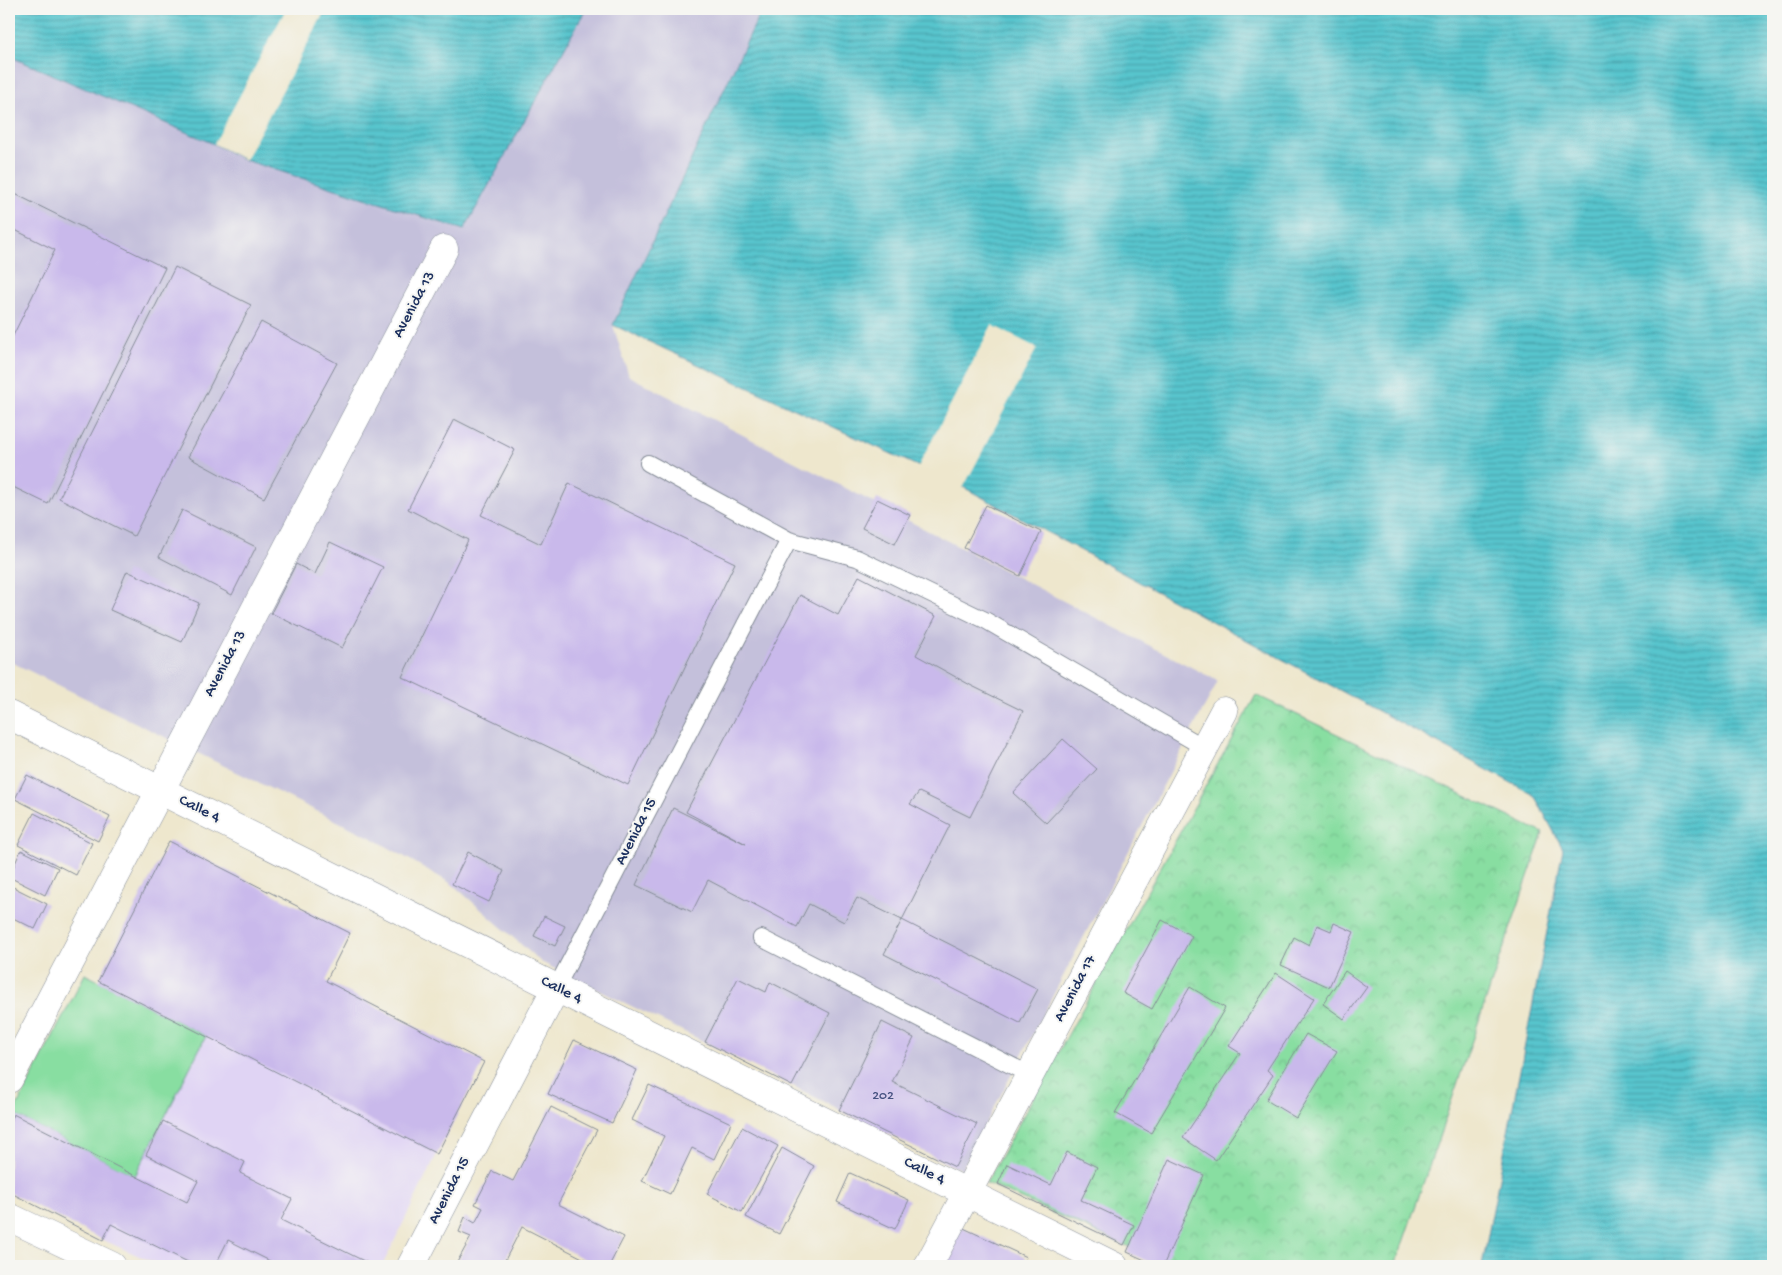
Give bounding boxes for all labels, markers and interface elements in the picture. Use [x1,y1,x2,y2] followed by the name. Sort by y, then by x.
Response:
[390,268,440,342] street label: Avenida 13
[201,627,251,701] street label: Avenida 13
[175,791,223,829] street label: Calle 4
[612,795,662,869] street label: Avenida 15
[1051,952,1102,1026] street label: Avenida 17
[537,972,585,1010] street label: Calle 4
[872,1088,894,1105] house number: 202
[900,1153,948,1191] street label: Calle 4
[425,1154,475,1228] street label: Avenida 15

